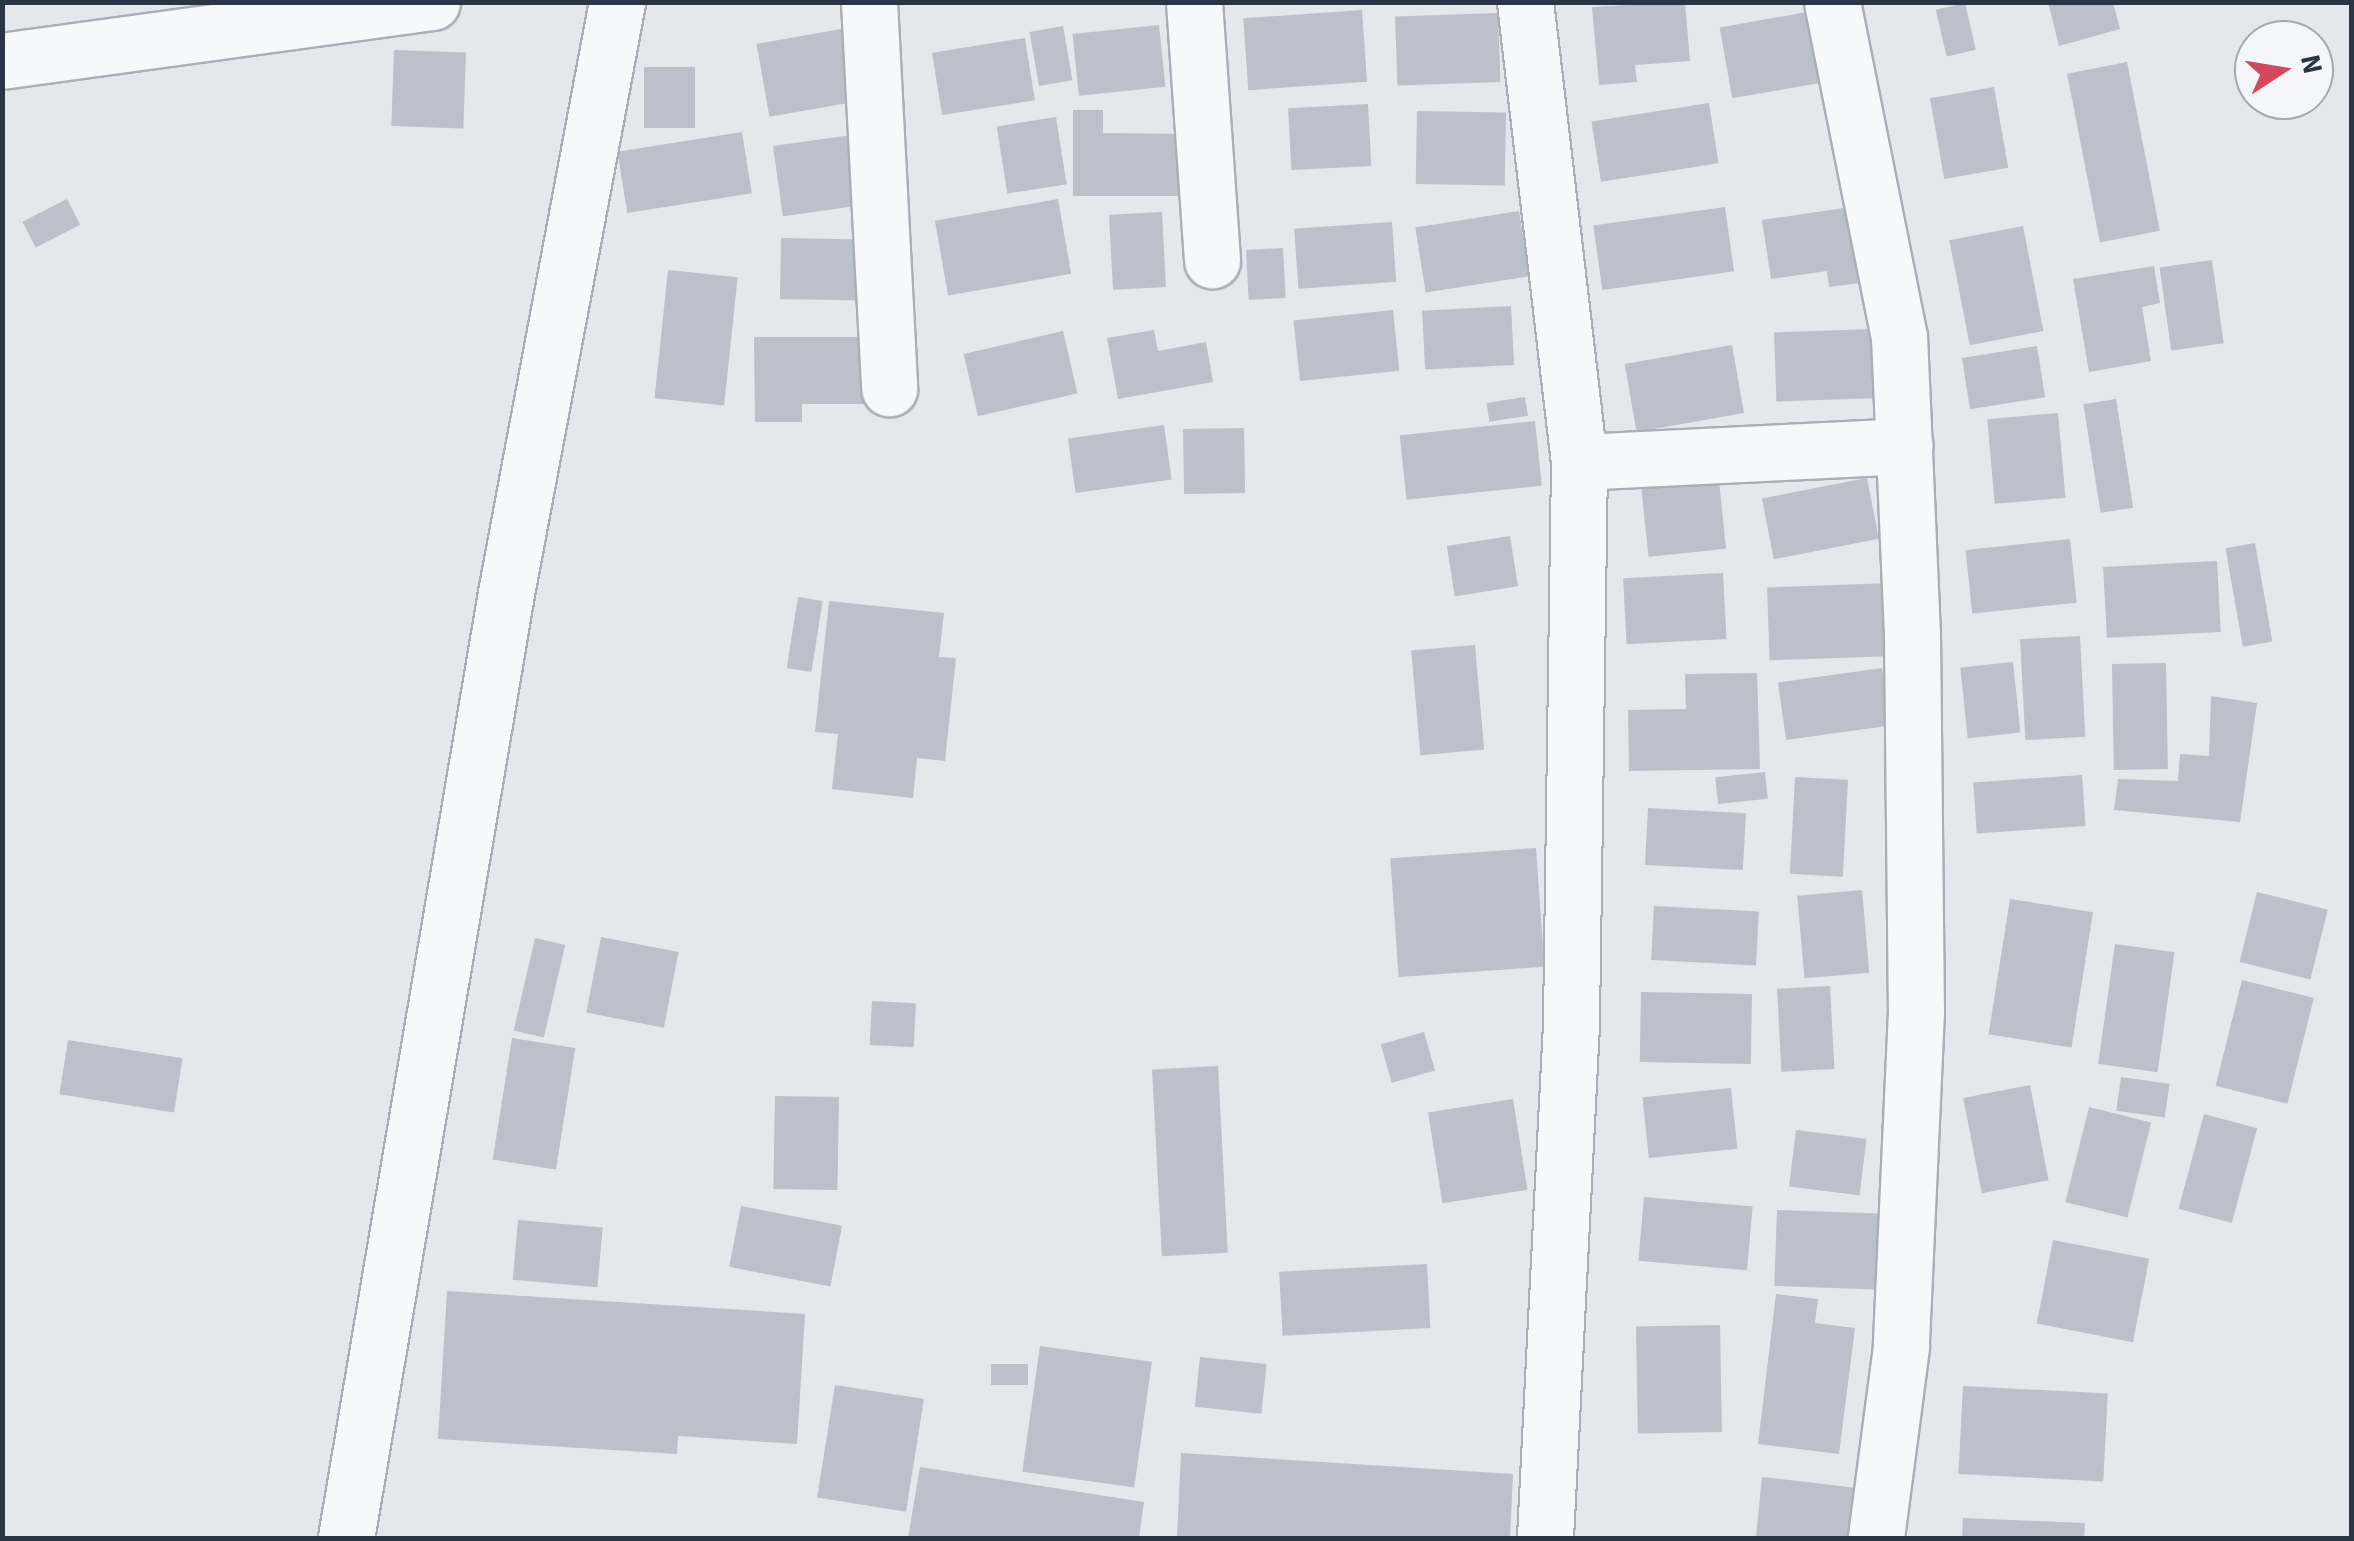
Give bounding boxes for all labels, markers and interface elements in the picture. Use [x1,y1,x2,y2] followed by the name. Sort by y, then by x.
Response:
[2234,20,2334,120] north arrow
[2290,51,2333,77] text: N

